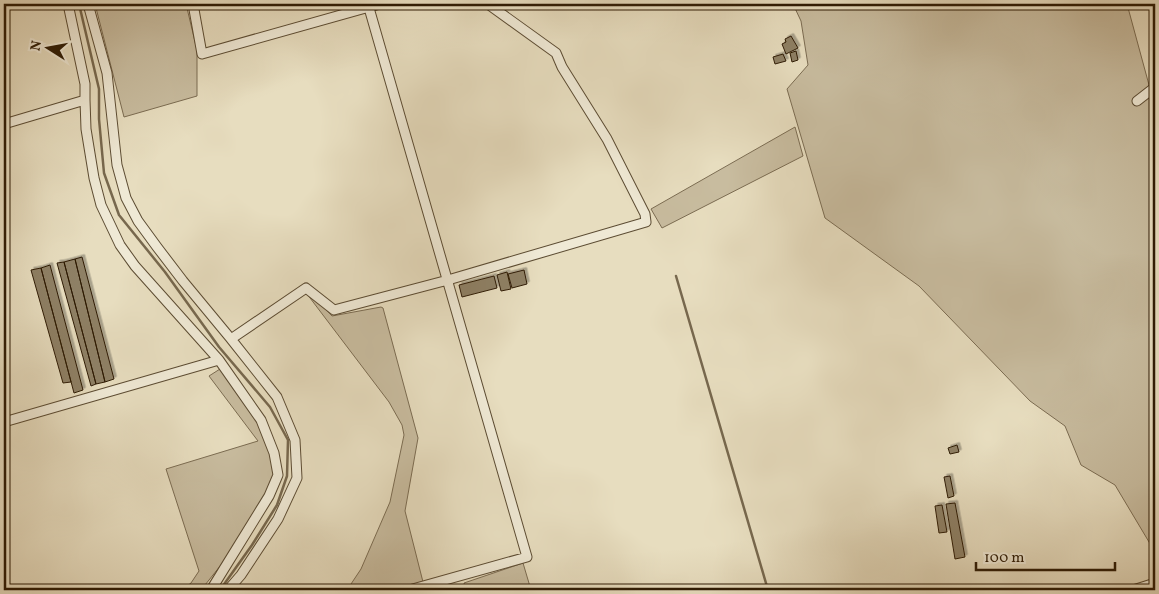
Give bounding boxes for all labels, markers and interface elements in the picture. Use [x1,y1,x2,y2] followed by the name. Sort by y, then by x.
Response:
[22,22,72,72] north arrow
[26,39,47,53] text: N
[976,539,1115,571] scale bar
[984,548,1024,569] text: 100 m

